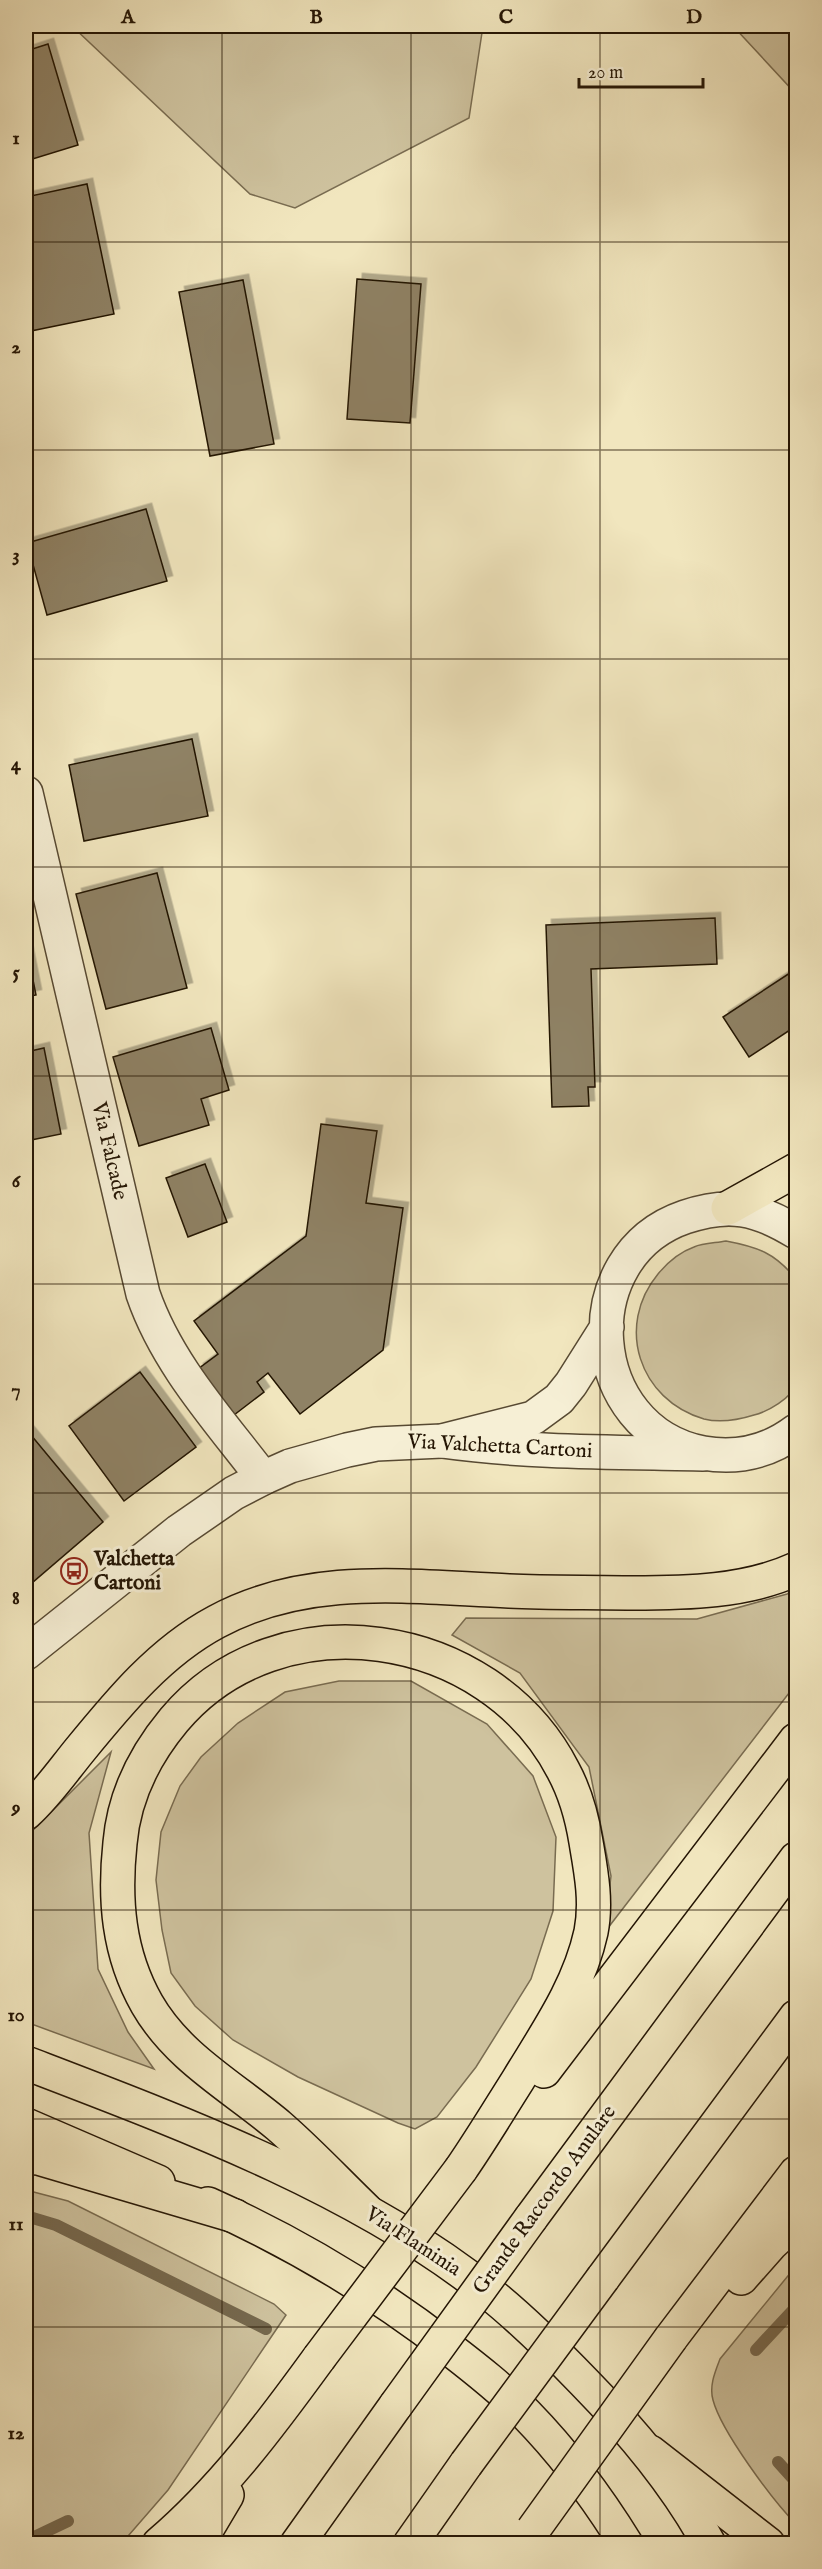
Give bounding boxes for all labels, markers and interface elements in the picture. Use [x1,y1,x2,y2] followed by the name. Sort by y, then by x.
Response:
[120,5,136,30] text: A
[309,5,323,30] text: B
[499,5,513,30] text: C
[686,5,702,30] text: D
[579,51,704,89] scale bar
[588,62,623,85] text: 20 m
[12,126,20,151] text: 1
[11,335,21,360] text: 2
[12,543,20,568] text: 3
[11,752,22,777] text: 4
[12,960,20,985] text: 5
[84,1098,133,1203] street label: Via Falcade
[12,1169,22,1194] text: 6
[11,1378,21,1403] text: 7
[406,1429,593,1465] street label: Via Valchetta Cartoni
[93,1546,175,1597] place label: Valchetta Cartoni
[59,1556,89,1586] bus stop icon: Valchetta Cartoni
[12,1586,20,1611] text: 8
[11,1795,21,1820] text: 9
[7,2003,25,2028] text: 10
[467,2100,623,2300] street label: Grande Raccordo Anulare
[359,2200,467,2283] street label: Via Flaminia
[9,2212,23,2237] text: 11
[8,2421,25,2446] text: 12

